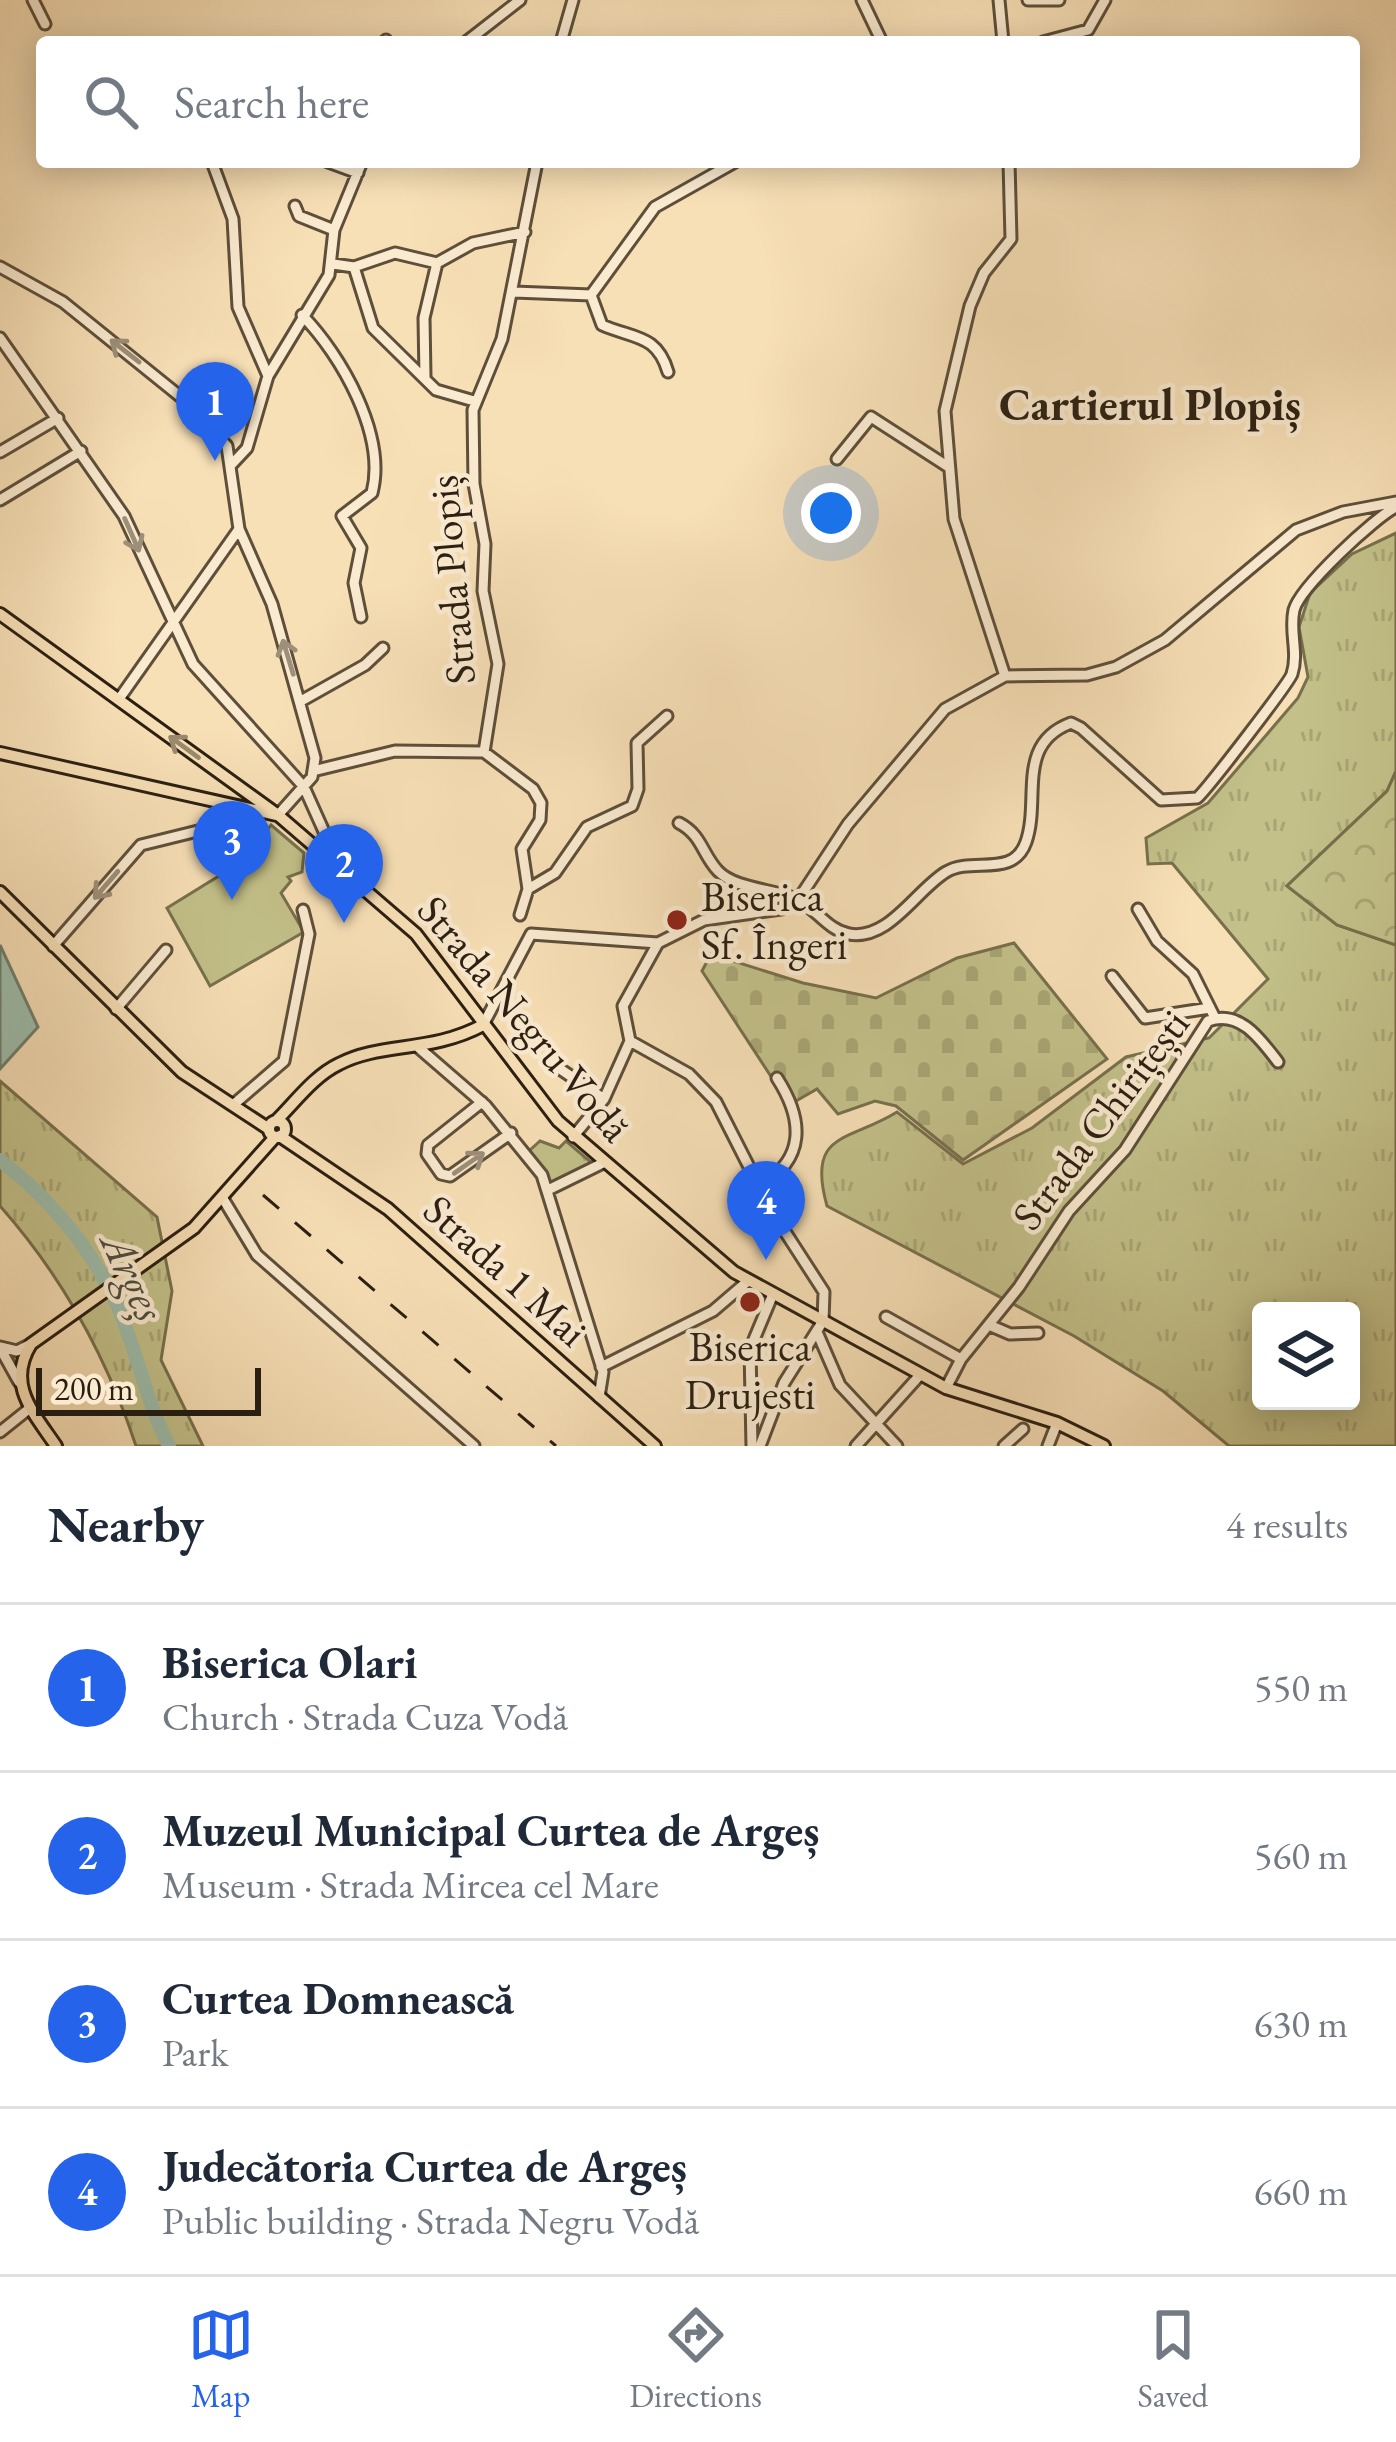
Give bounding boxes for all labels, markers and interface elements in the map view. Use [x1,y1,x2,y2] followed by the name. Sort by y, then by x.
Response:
[36,36,1360,168] search box
[78,69,144,135] icon: search
[174,73,369,131] text: Search here
[109,338,141,365] one-way arrow
[176,362,254,461] pin: 1
[999,375,1301,433] district label: Cartierul Plopiș
[415,473,488,687] street label: Strada Plopiș
[801,483,861,543] your location
[122,516,144,552] one-way arrow
[276,639,298,677] one-way arrow
[168,734,201,760] one-way arrow
[193,801,271,900] pin: 3
[305,824,383,923] pin: 2
[93,869,121,899] one-way arrow
[701,869,847,972] place label: Biserica Sf. Îngeri
[405,884,644,1153] street label: Strada Negru Vodă
[664,907,690,933] marker: Biserica Sf. Îngeri
[999,998,1201,1241] street label: Strada Chirițești
[452,1151,485,1176] one-way arrow
[727,1161,805,1260] pin: 4
[412,1182,599,1359] street label: Strada 1 Mai
[87,1219,180,1331] water label: Argeș
[737,1289,763,1315] marker: Biserica Drujesti
[1252,1302,1360,1410] map controls
[1252,1302,1360,1410] button: layers
[685,1319,815,1422] place label: Biserica Drujesti
[36,1362,261,1415] scale bar
[54,1367,134,1410] text: 200 m
[48,1491,204,1557] text: Nearby
[1226,1499,1348,1550] text: 4 results
[162,1633,417,1691] text: Biserica Olari
[77,1662,97,1713] text: 1
[1254,1662,1348,1713] text: 550 m
[162,1691,568,1742] text: Church · Strada Cuza Vodă
[162,1801,819,1859] text: Muzeul Municipal Curtea de Argeș
[77,1830,97,1881] text: 2
[1254,1830,1348,1881] text: 560 m
[162,1859,659,1910] text: Museum · Strada Mircea cel Mare
[162,1969,514,2027] text: Curtea Domnească
[77,1998,97,2049] text: 3
[1254,1998,1348,2049] text: 630 m
[162,2027,228,2078] text: Park
[162,2137,687,2195] text: Judecătoria Curtea de Argeș
[77,2166,97,2217] text: 4
[1254,2166,1348,2217] text: 660 m
[162,2195,699,2246] text: Public building · Strada Negru Vodă
[188,2302,254,2417] tab: Map
[629,2302,762,2417] tab: Directions
[1138,2302,1208,2417] tab: Saved

